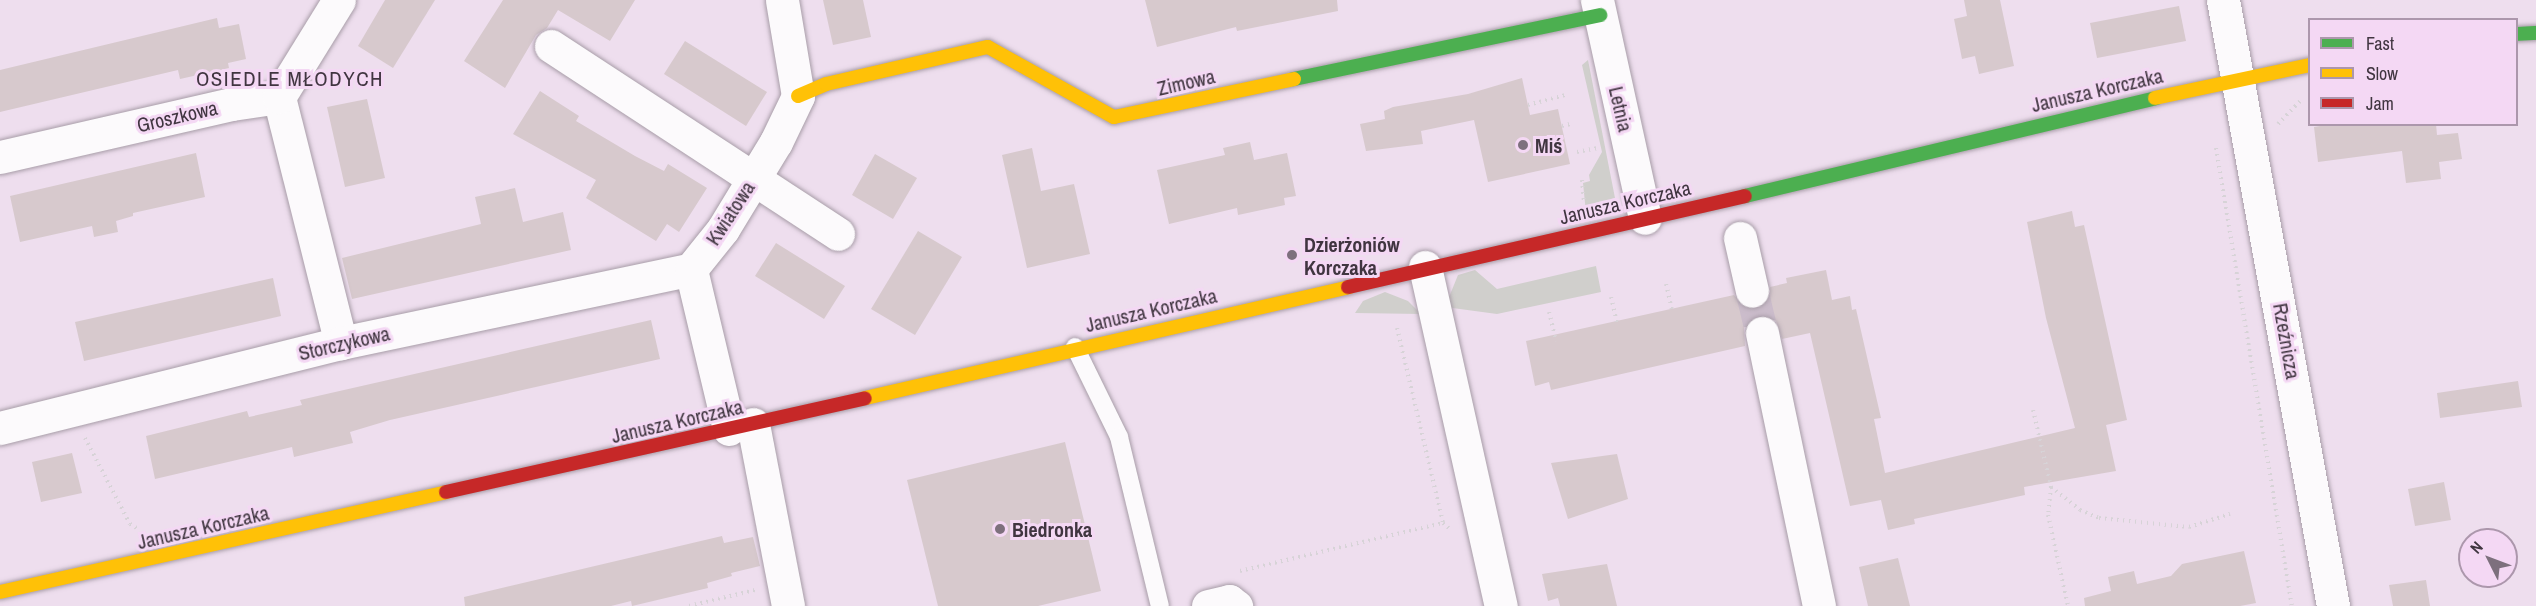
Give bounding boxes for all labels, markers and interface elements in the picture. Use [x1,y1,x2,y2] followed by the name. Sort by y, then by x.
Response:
[2308,18,2518,126] legend
[2366,31,2394,56] text: Fast
[2366,61,2398,86] text: Slow
[2029,63,2165,117] street label: Janusza Korczaka
[1155,64,1217,100] street label: Zimowa
[196,66,384,92] district label: OSIEDLE MŁODYCH
[1604,84,1638,134] street label: Letnia
[2366,91,2394,116] text: Jam
[134,95,220,137] street label: Groszkowa
[1535,133,1562,157] place label: Miś
[1516,138,1530,152] marker: Miś
[1557,175,1693,229] street label: Janusza Korczaka
[701,177,759,249] street label: Kwiatowa
[1304,232,1400,279] place label: Dzierżoniów Korczaka
[1285,248,1299,262] marker: Dzierżoniów Korczaka
[1083,283,1219,337] street label: Janusza Korczaka
[2269,301,2305,381] street label: Rzeźnicza
[296,321,392,365] street label: Storczykowa
[609,394,745,448] street label: Janusza Korczaka
[135,500,271,554] street label: Janusza Korczaka
[1012,517,1092,541] place label: Biedronka
[993,522,1007,536] marker: Biedronka
[2458,528,2518,588] north arrow
[2465,536,2487,558] text: N

